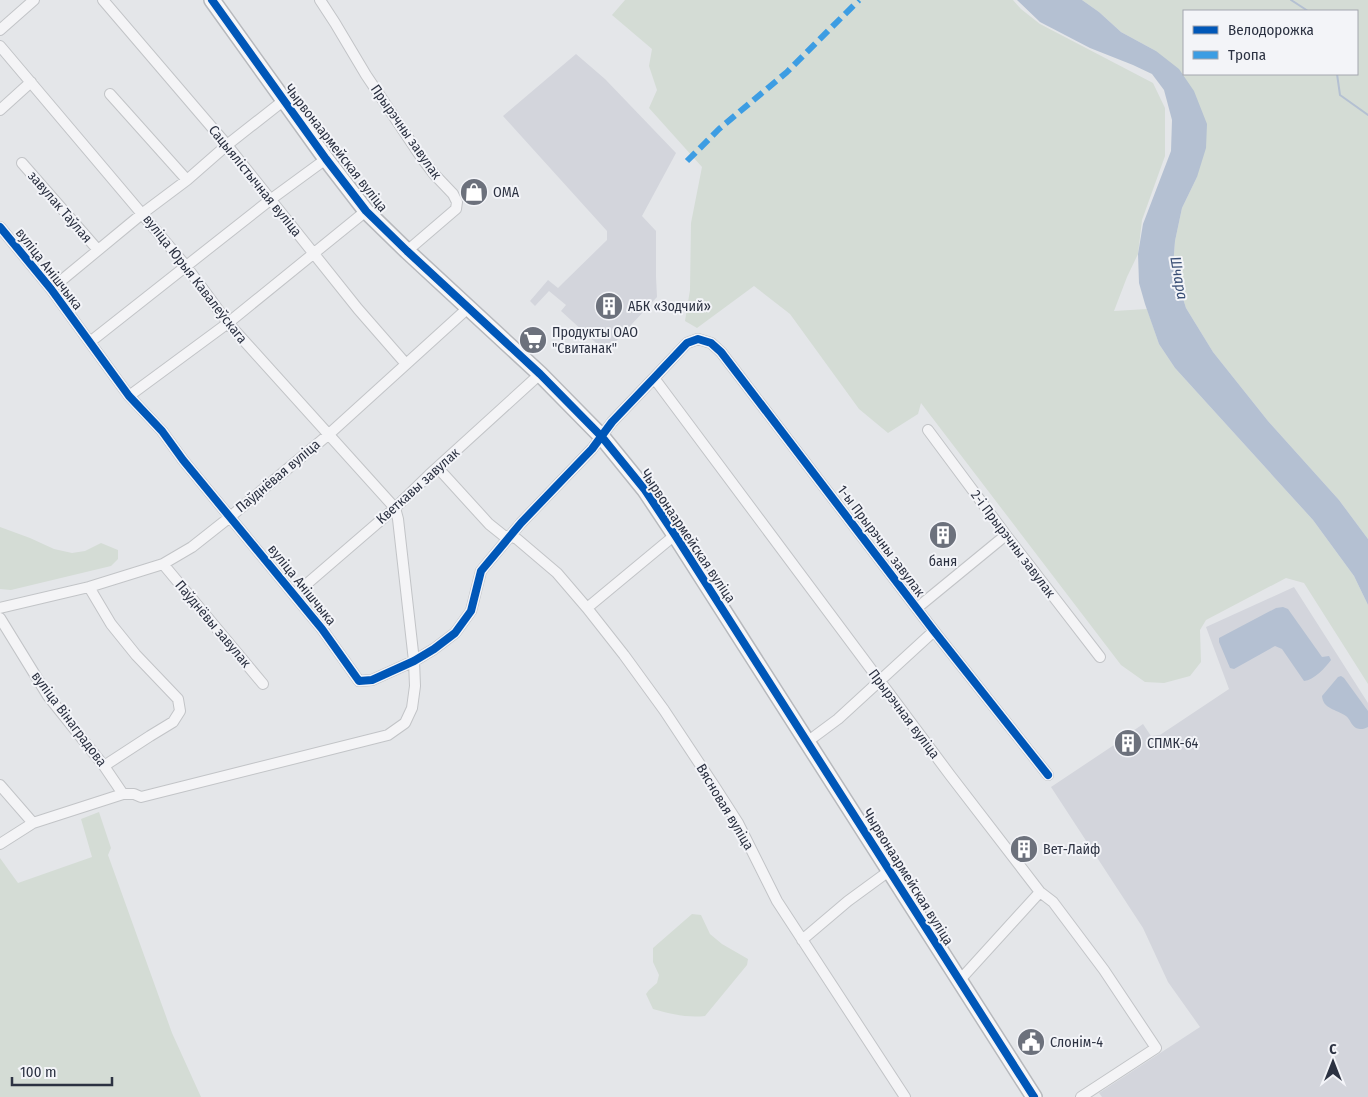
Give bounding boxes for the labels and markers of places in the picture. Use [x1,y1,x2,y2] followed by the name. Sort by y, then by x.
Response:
[459,177,489,207] shop icon: ОМА
[493,184,520,201] place label: ОМА
[594,291,624,321] building icon: АБК «Зодчий»
[628,298,711,315] place label: АБК «Зодчий»
[552,324,638,357] place label: Продукты ОАО "Свитанак"
[518,325,548,355] supermarket icon: Продукты ОАО "Свитанак"
[928,520,958,550] building icon: баня
[929,553,957,570] place label: баня
[1113,728,1143,758] building icon: СПМК-64
[1147,735,1199,752] place label: СПМК-64
[1009,834,1039,864] building icon: Вет-Лайф
[1043,841,1100,858] place label: Вет-Лайф
[1016,1027,1046,1057] public building icon: Слонім-4
[1050,1034,1103,1051] place label: Слонім-4

